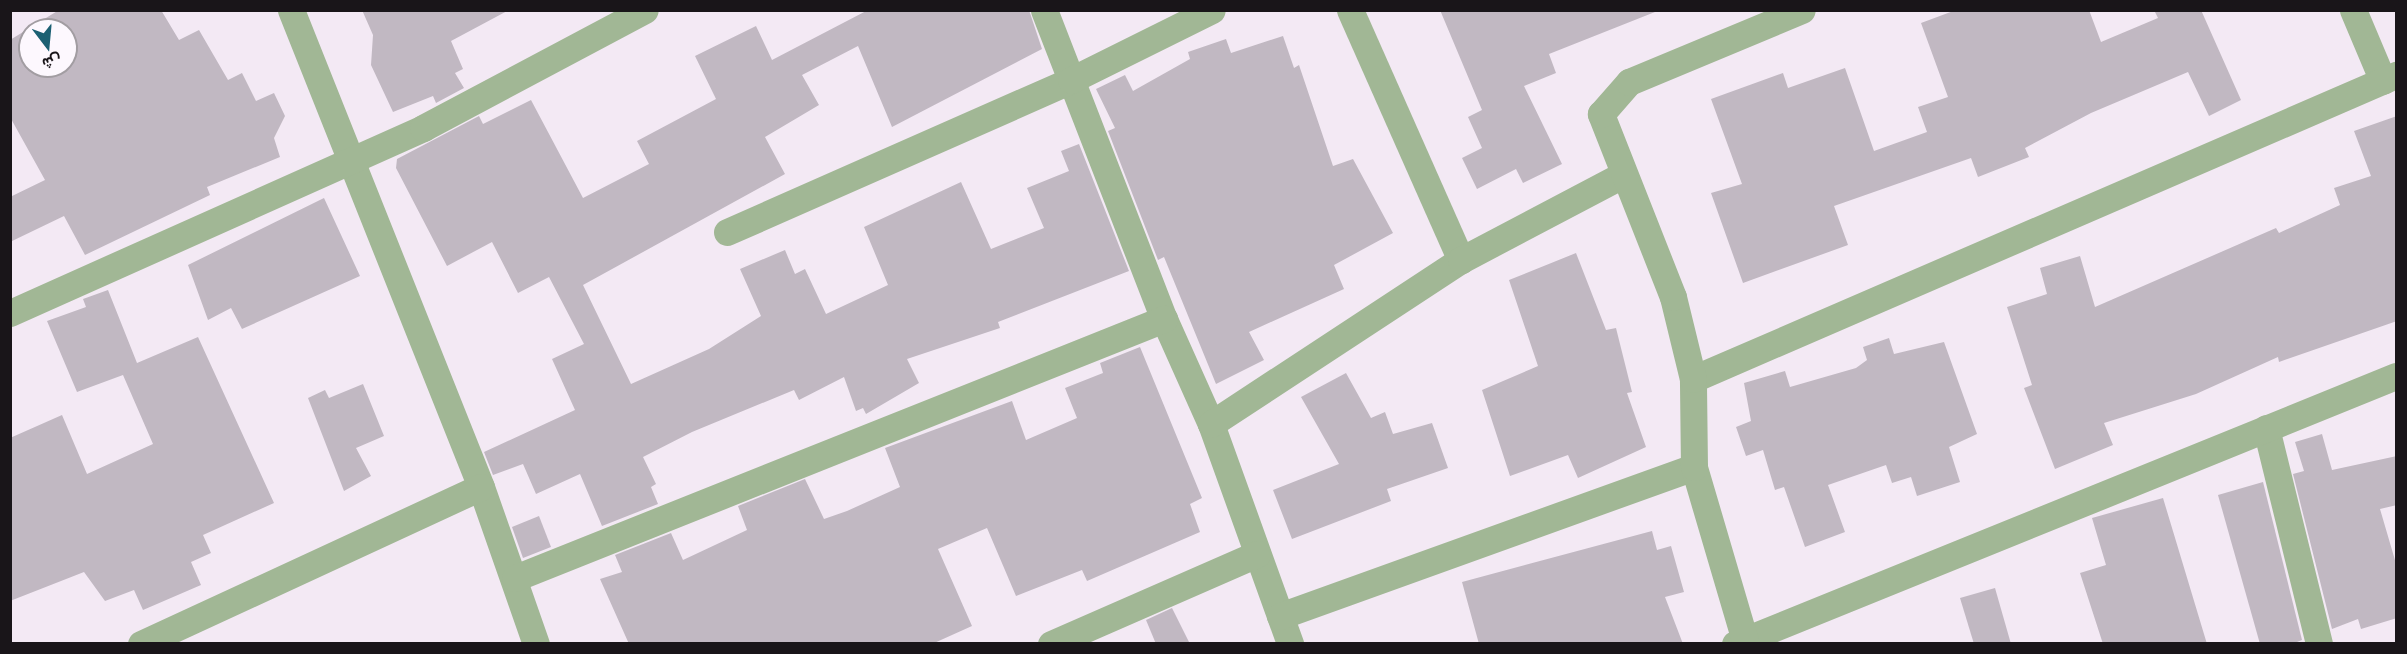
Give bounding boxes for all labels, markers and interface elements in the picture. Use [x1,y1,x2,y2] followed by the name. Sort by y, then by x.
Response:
[18,18,78,78] north arrow
[40,49,65,78] text: ش

